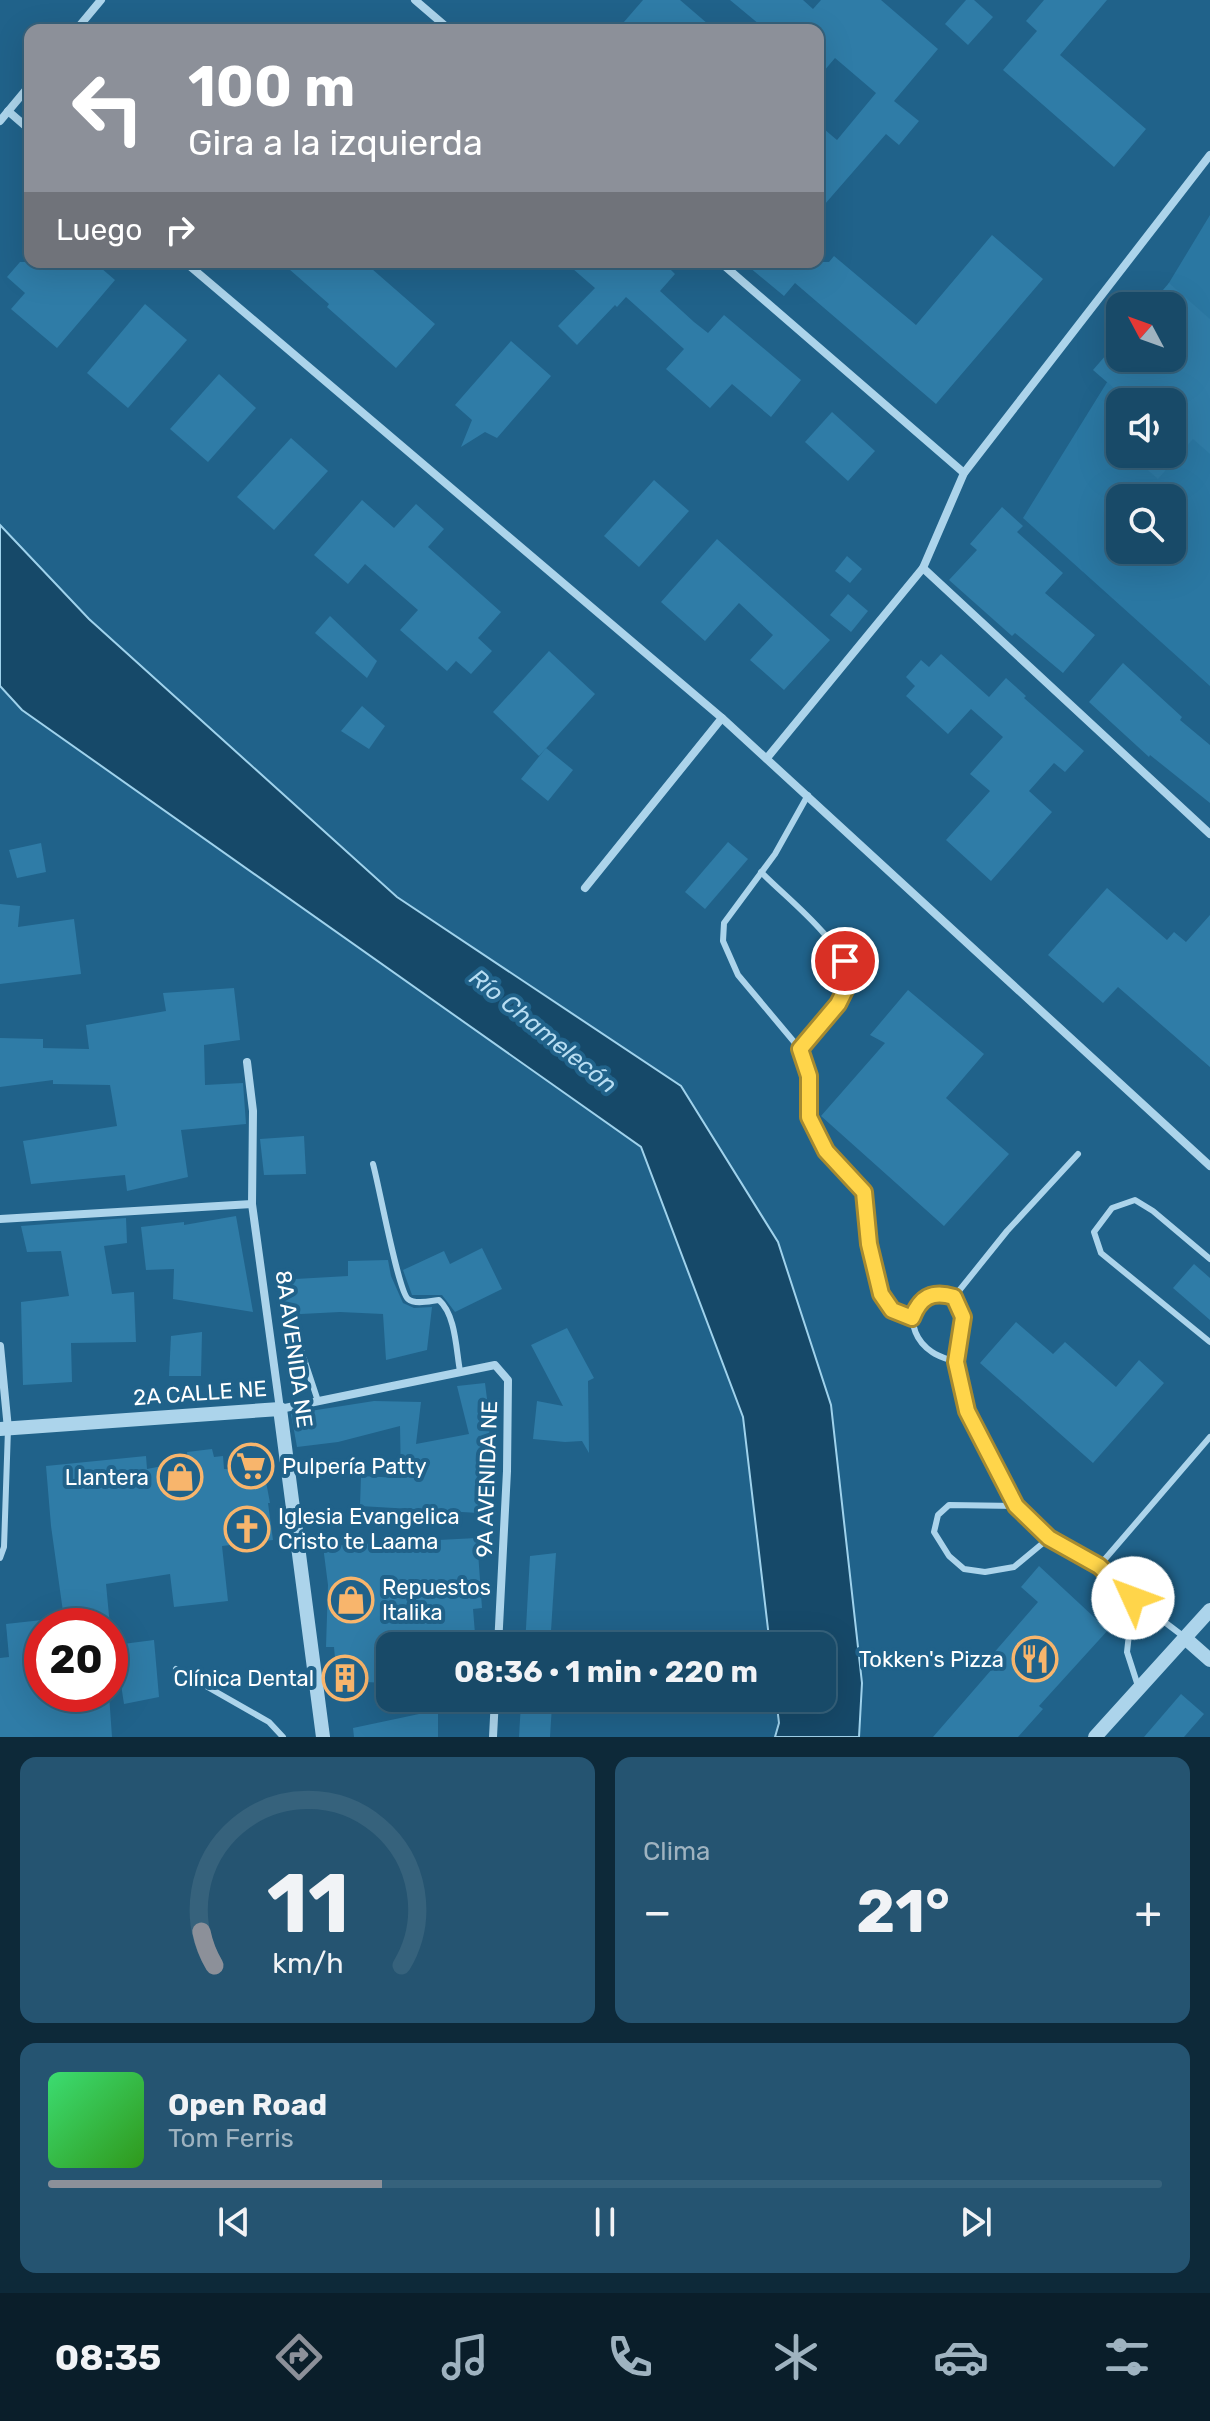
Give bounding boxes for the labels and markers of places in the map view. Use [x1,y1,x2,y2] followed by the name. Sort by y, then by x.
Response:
[811,927,879,995] pin
[227,1442,275,1490] supermarket icon: Pulpería Patty
[156,1453,204,1501] shop icon: Llantera
[282,1453,427,1480] place label: Pulpería Patty
[65,1464,149,1491] place label: Llantera
[278,1503,460,1555] place label: Iglesia Evangelica Cristo te Laama
[223,1505,271,1553] church icon: Iglesia Evangelica Cristo te Laama
[382,1574,491,1626] place label: Repuestos Italika
[327,1576,375,1624] shop icon: Repuestos Italika
[1011,1635,1059,1683] restaurant icon: Tokken's Pizza
[859,1646,1004,1673] place label: Tokken's Pizza
[321,1654,369,1702] building icon: Clínica Dental
[174,1665,314,1692] place label: Clínica Dental

